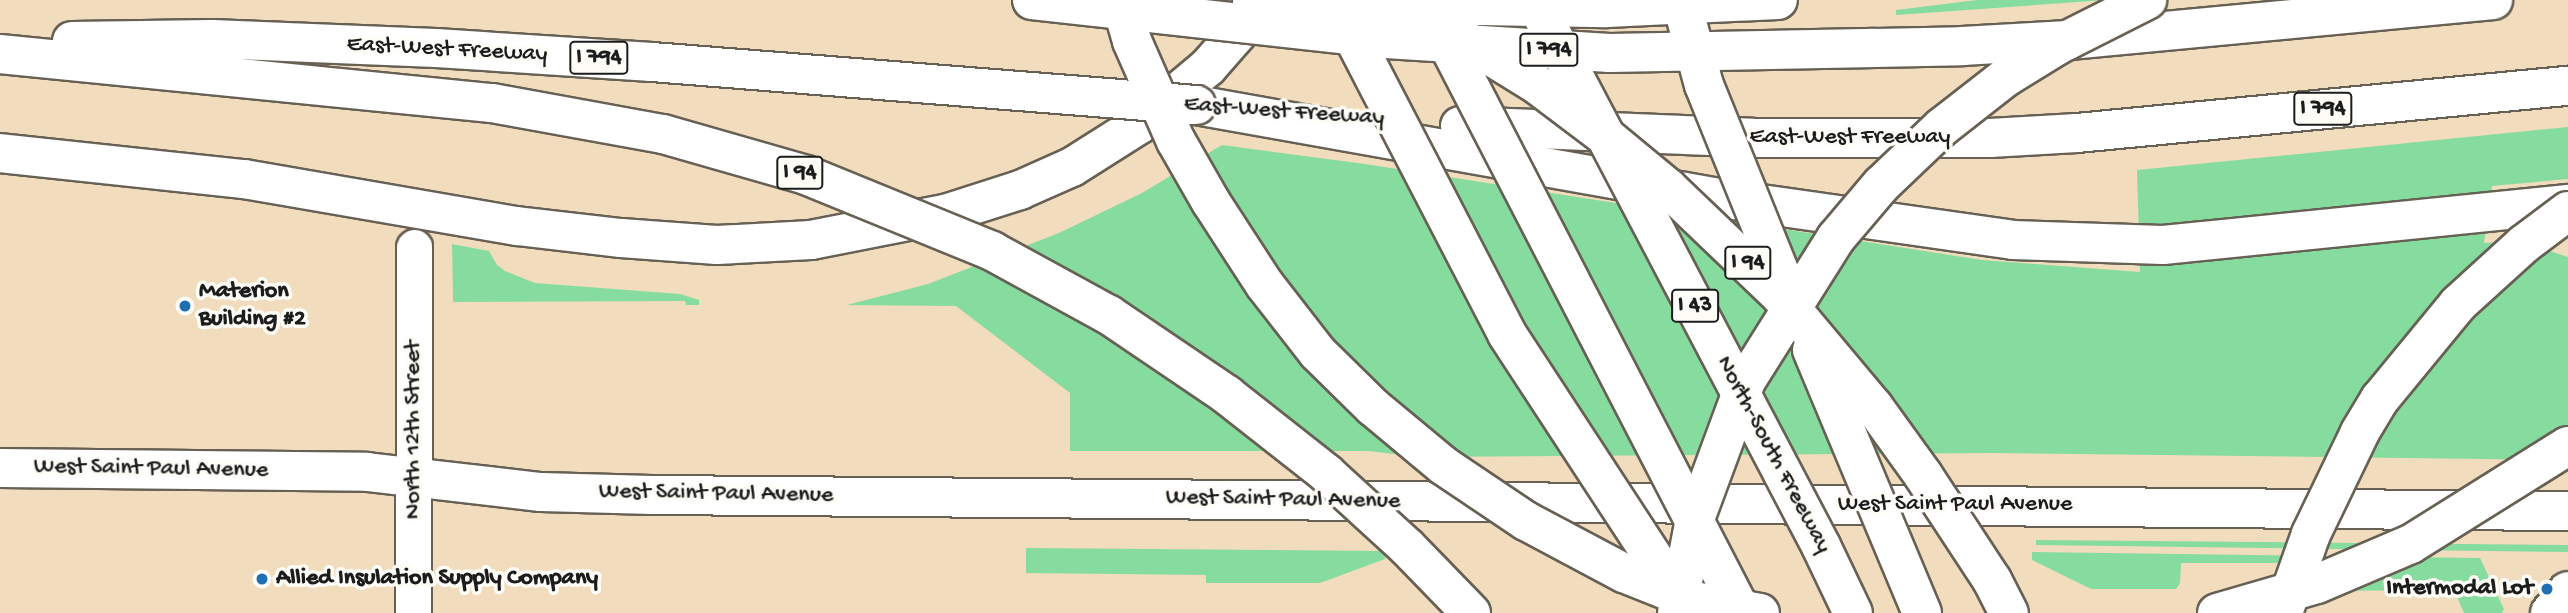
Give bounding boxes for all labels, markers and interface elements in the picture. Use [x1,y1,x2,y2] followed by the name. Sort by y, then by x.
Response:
[346,30,548,70] street label: East-West Freeway
[1519,31,1579,70] road number: I 794
[569,39,629,78] road number: I 794
[2293,90,2353,128] road number: I 794
[1183,91,1385,133] street label: East-West Freeway
[1750,124,1950,152] street label: East-West Freeway
[776,154,824,192] road number: I 94
[1724,244,1772,282] road number: I 94
[199,278,306,334] place label: Materion Building #2
[1670,286,1720,326] road number: I 43
[177,298,193,314] marker: Materion Building #2
[400,341,428,519] street label: North 12th Street
[1709,351,1837,559] street label: North-South Freeway
[33,453,269,485] street label: West Saint Paul Avenue
[598,478,834,510] street label: West Saint Paul Avenue
[1165,484,1401,516] street label: West Saint Paul Avenue
[1838,491,2072,519] street label: West Saint Paul Avenue
[276,565,598,593] place label: Allied Insulation Supply Company
[254,571,270,587] marker: Allied Insulation Supply Company
[2386,575,2533,603] place label: Intermodal Lot
[2539,581,2555,597] marker: Intermodal Lot

